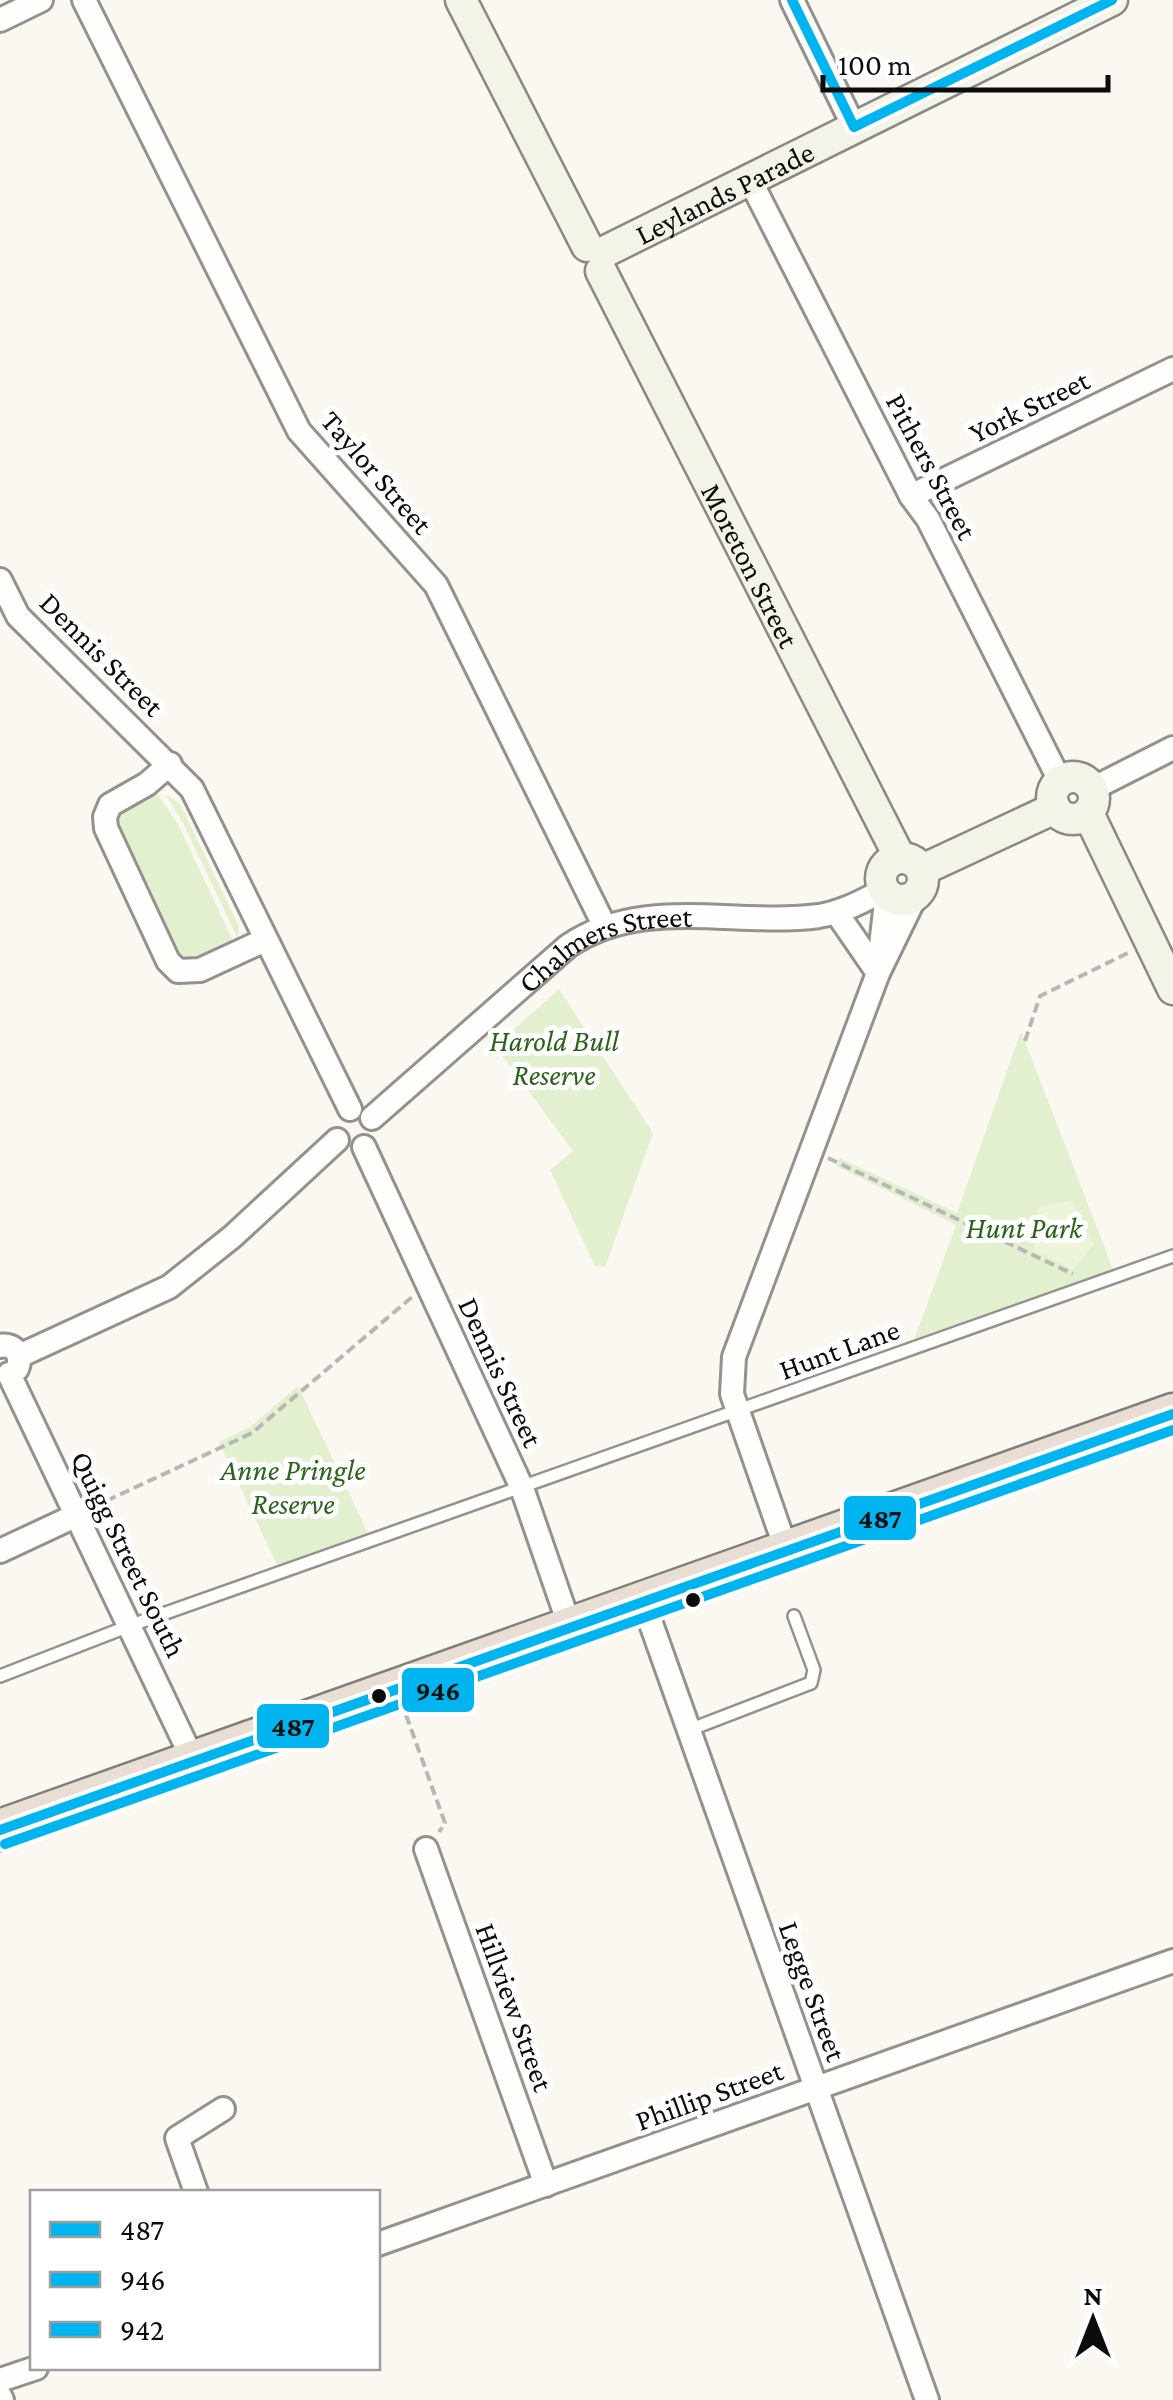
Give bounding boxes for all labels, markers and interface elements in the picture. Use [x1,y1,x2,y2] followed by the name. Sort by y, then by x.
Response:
[823,30,1108,92] scale bar
[838,48,912,81] text: 100 m
[630,134,819,250] street label: Leylands Parade
[964,362,1095,449] street label: York Street
[880,387,985,545] street label: Pithers Street
[314,404,440,542] street label: Taylor Street
[695,477,807,654] street label: Moreton Street
[33,585,171,723] street label: Dennis Street
[511,899,693,999] street label: Chalmers Street
[489,1024,620,1091] park label: Harold Bull Reserve
[966,1211,1084,1244] park label: Hunt Park
[452,1292,550,1453] street label: Dennis Street
[774,1312,904,1386] street label: Hunt Lane
[64,1446,193,1663] street label: Quigg Street South
[218,1453,366,1520] park label: Anne Pringle Reserve
[842,1494,918,1542] line badge: 487
[858,1503,902,1534] text: 487
[683,1590,703,1610] unlabelled marker
[400,1666,476,1714] line badge: 946
[415,1675,461,1706] text: 946
[369,1686,389,1706] unlabelled marker
[255,1702,331,1750] line badge: 487
[271,1711,315,1742] text: 487
[772,1917,854,2067] street label: Legge Street
[469,1919,561,2096] street label: Hillview Street
[631,2053,788,2138] street label: Phillip Street
[30,2190,380,2370] legend
[120,2213,164,2246] text: 487
[120,2263,166,2296] text: 946
[1043,2270,1143,2370] north arrow
[1083,2280,1103,2311] text: N
[120,2313,164,2346] text: 942

